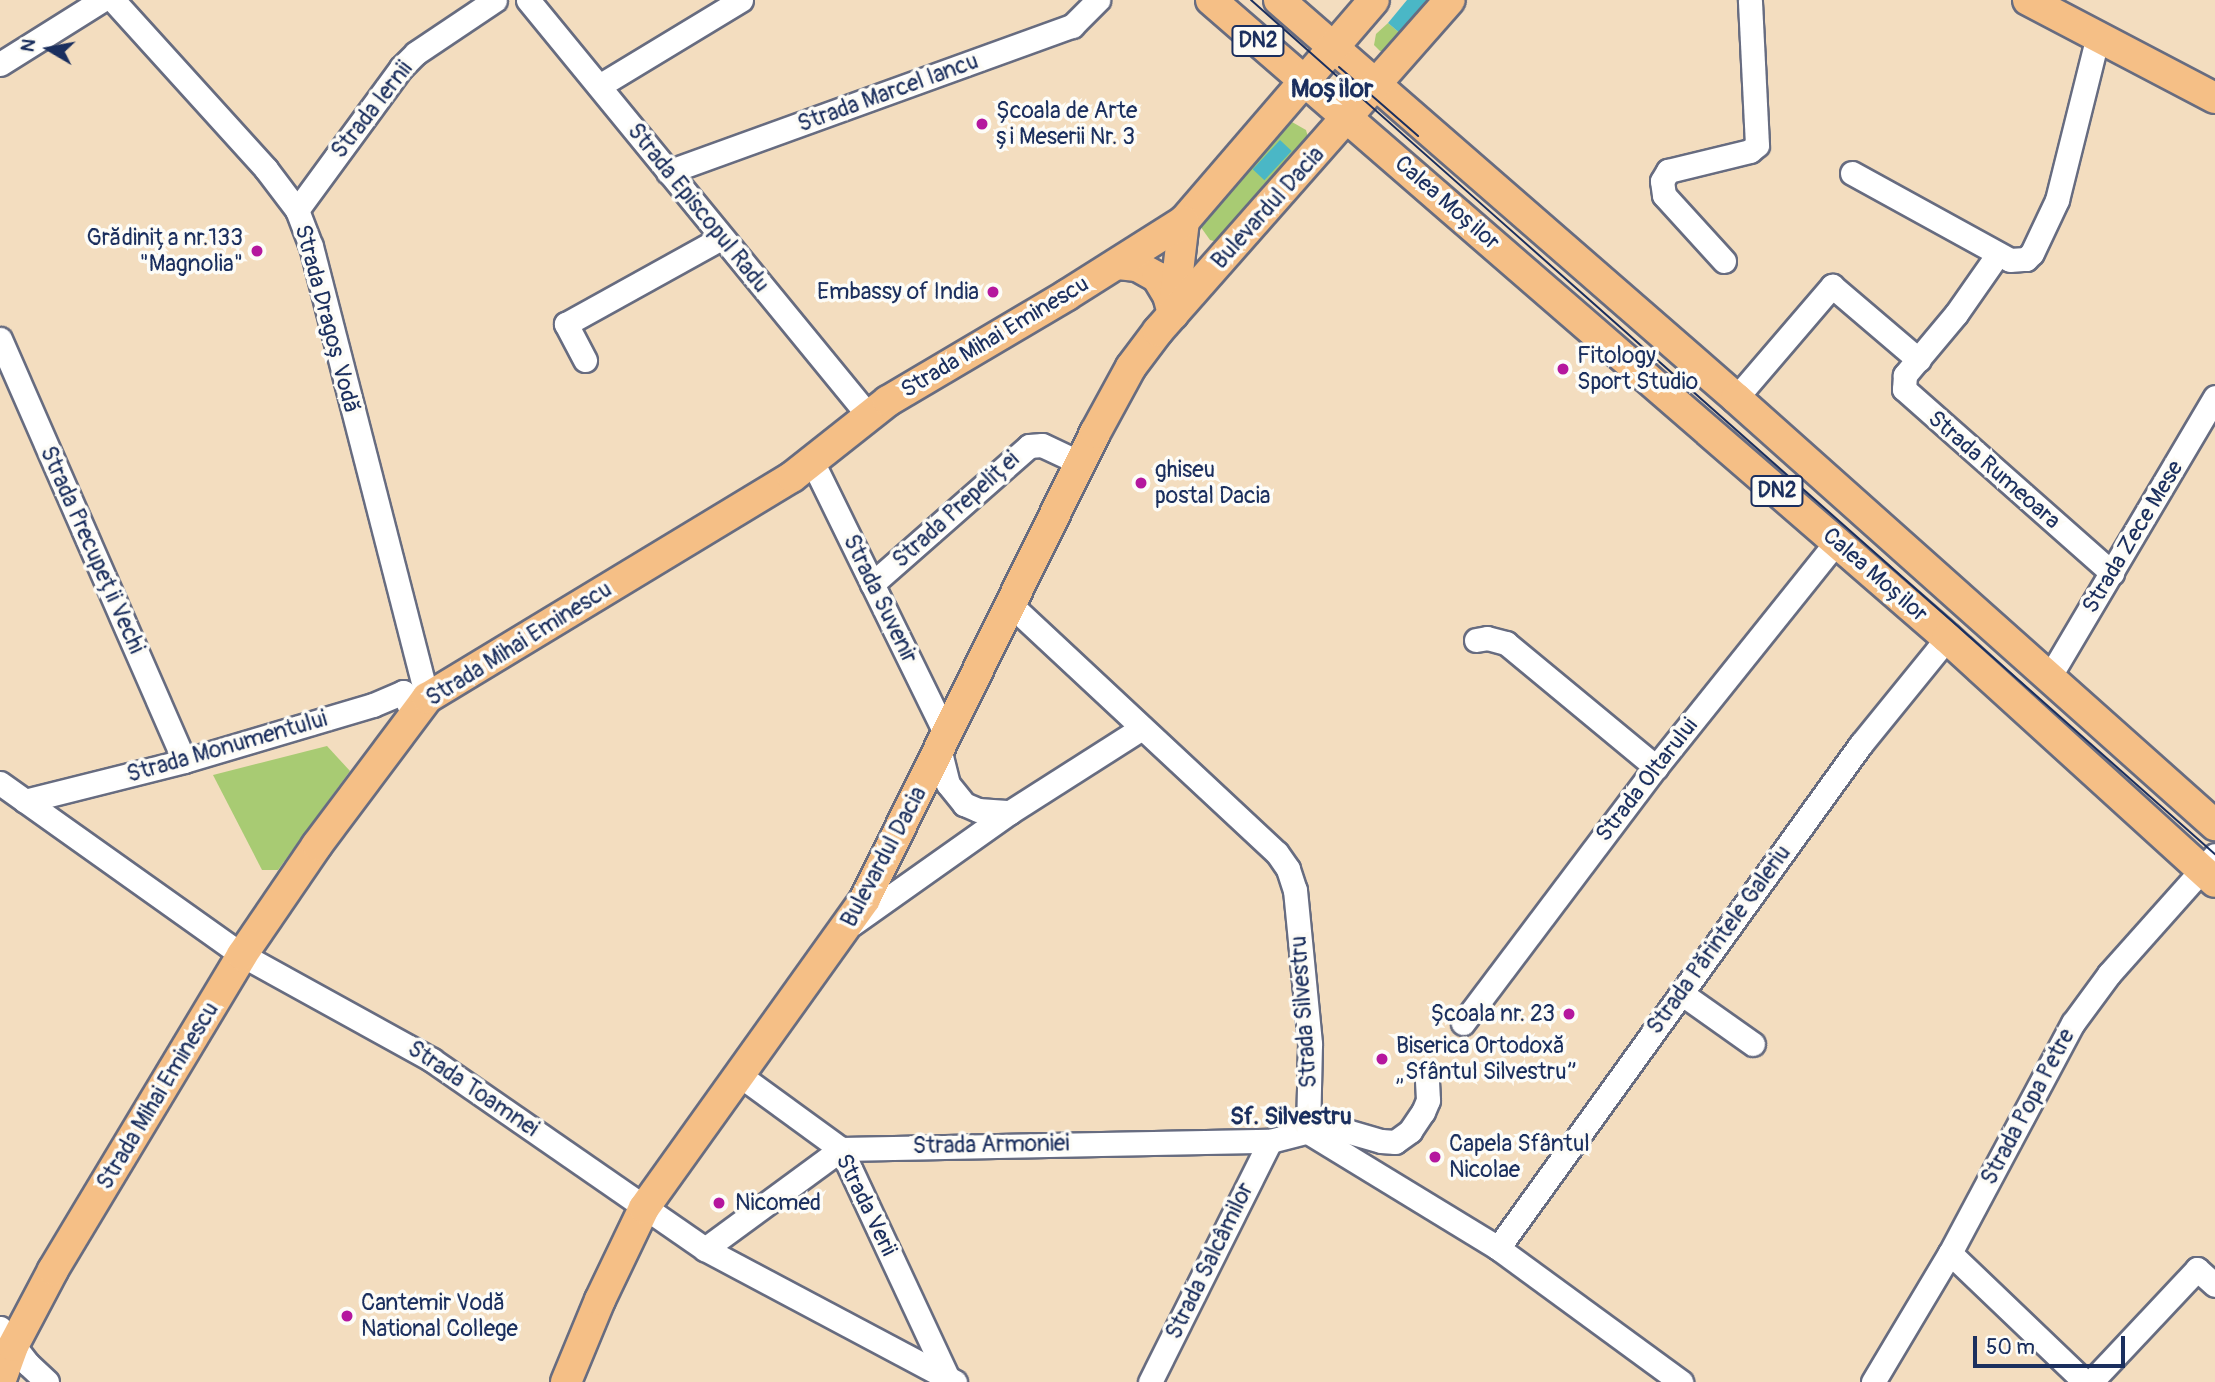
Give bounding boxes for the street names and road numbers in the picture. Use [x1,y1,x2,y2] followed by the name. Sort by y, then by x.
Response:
[1230,23,1286,58] road number: DN2
[794,47,982,139] street label: Strada Marcel Iancu
[325,56,419,164] street label: Strada Iernii
[621,118,775,298] street label: Strada Episcopul Radu
[1206,141,1330,275] street label: Bulevardul Dacia
[1389,150,1505,256] street label: Calea Moșilor
[289,222,365,416] street label: Strada Dragoș Vodă
[896,270,1094,404] street label: Strada Mihai Eminescu
[1922,405,2066,535] street label: Strada Rumeoara
[34,442,150,658] street label: Strada Precupeții Vechi
[887,446,1025,574] street label: Strada Prepeliței
[2077,456,2189,618] street label: Strada Zece Mese
[1749,474,1805,508] road number: DN2
[1817,522,1933,628] street label: Calea Moșilor
[837,530,923,668] street label: Strada Suvenir
[421,576,617,712] street label: Strada Mihai Eminescu
[124,705,330,789] street label: Strada Monumentului
[1590,713,1704,847] street label: Strada Oltarului
[835,782,933,932] street label: Bulevardul Dacia
[1641,840,1797,1040] street label: Strada Părintele Galeriu
[1285,935,1323,1089] street label: Strada Silvestru
[91,997,225,1195] street label: Strada Mihai Eminescu
[1975,1024,2081,1190] street label: Strada Popa Petre
[402,1035,544,1143] street label: Strada Toamnei
[912,1130,1070,1160] street label: Strada Armoniei
[829,1149,903,1261] street label: Strada Verii
[1160,1178,1260,1344] street label: Strada Salcâmilor

